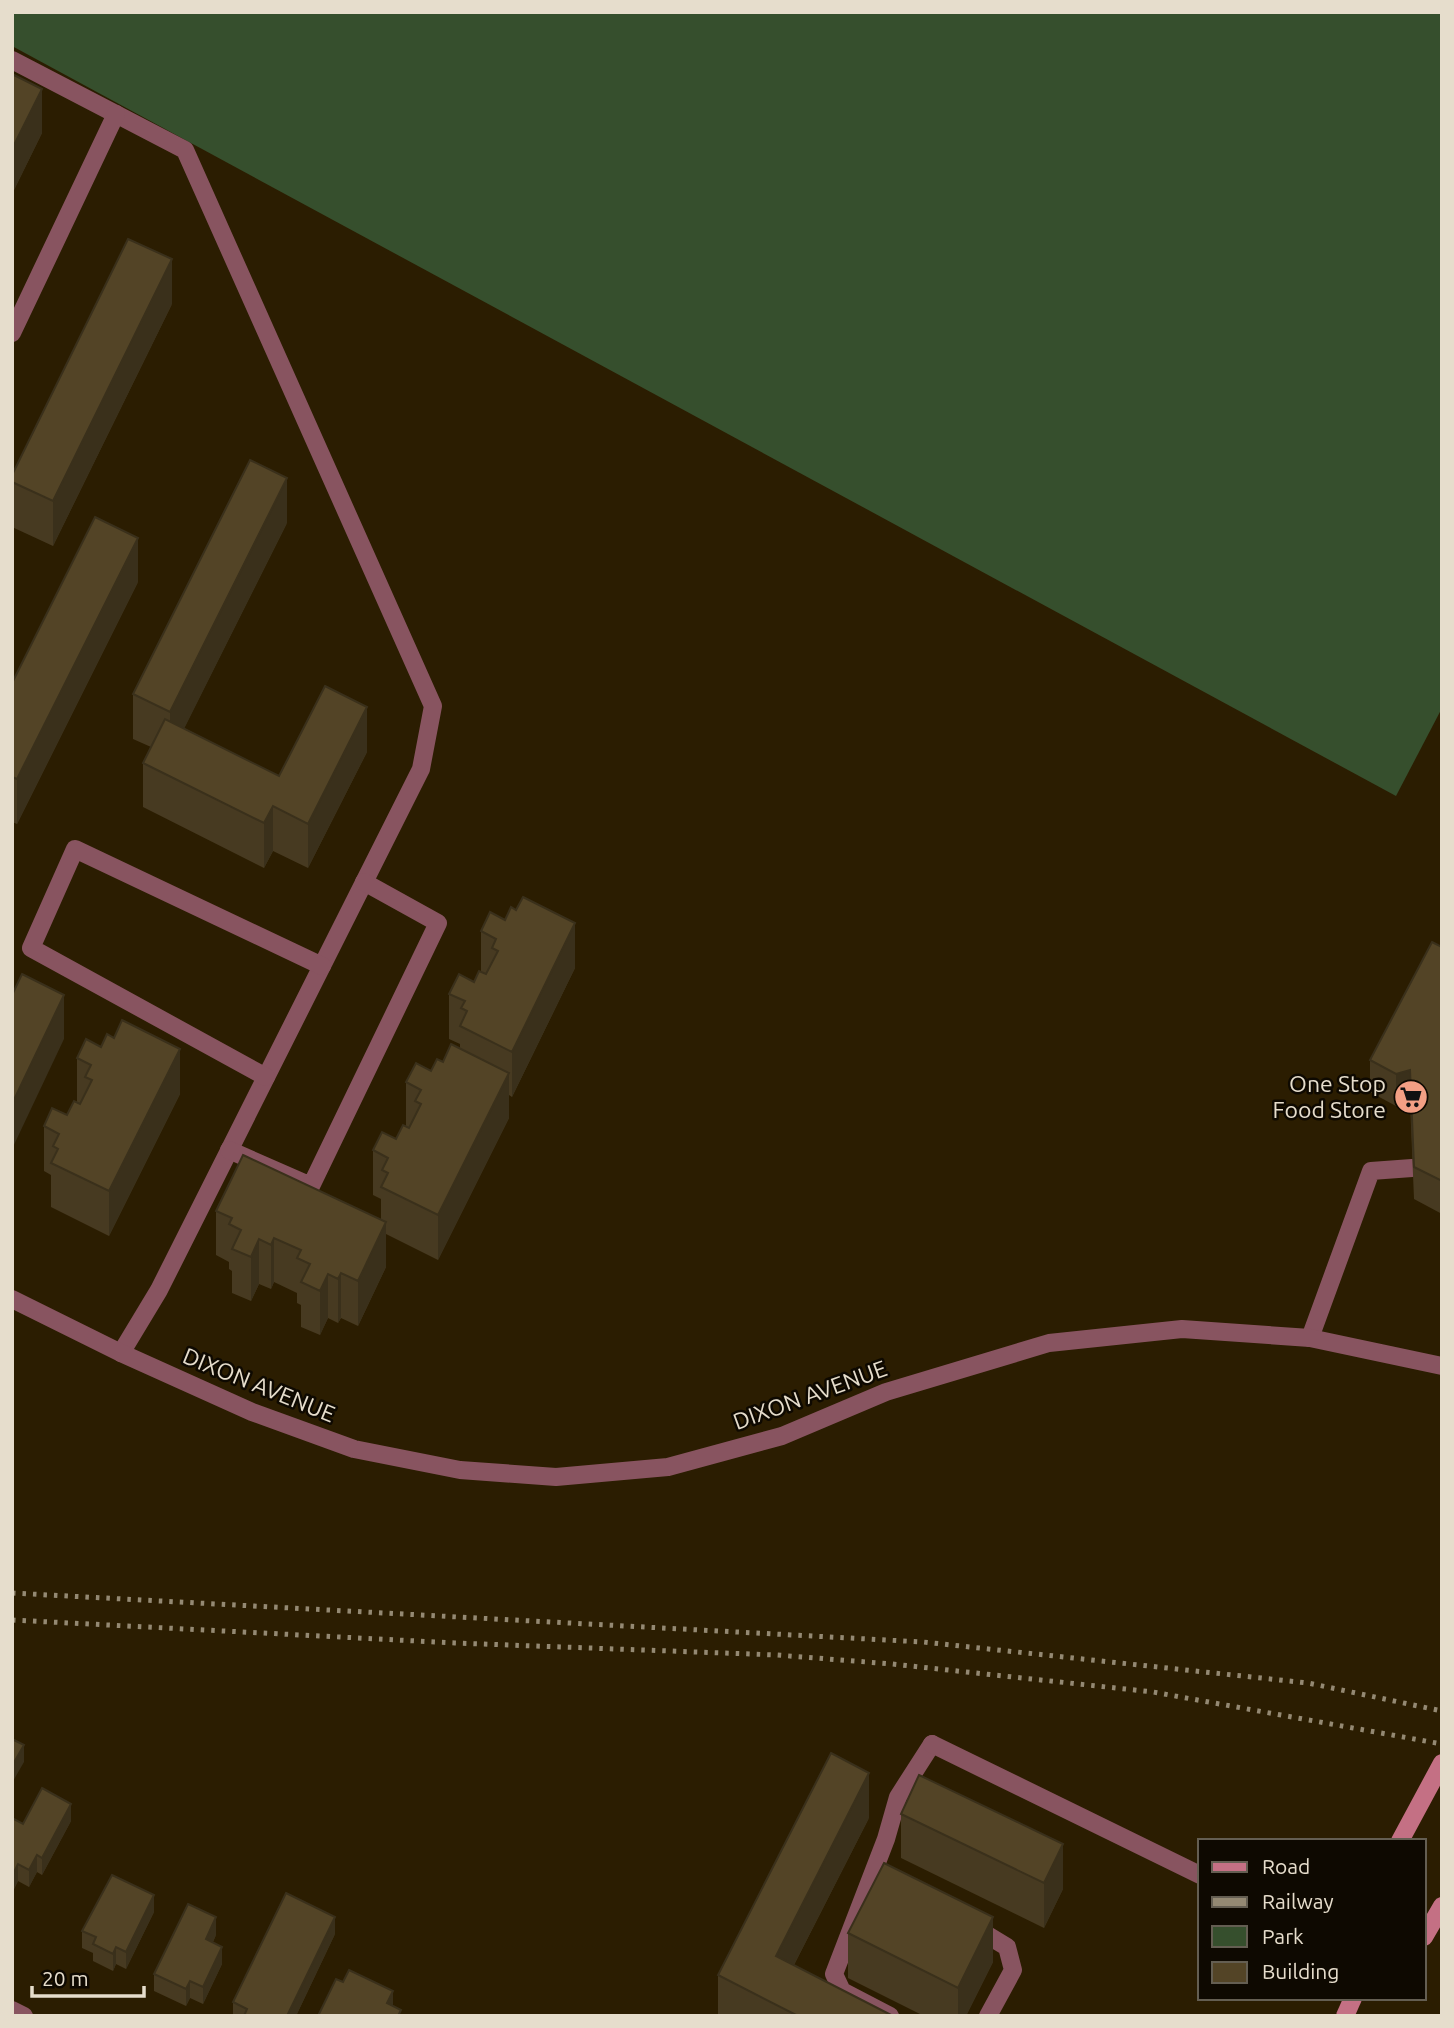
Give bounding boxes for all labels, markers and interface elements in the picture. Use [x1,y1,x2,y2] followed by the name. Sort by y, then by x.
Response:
[1272,1071,1386,1122] place label: One Stop Food Store
[1392,1078,1430,1116] supermarket icon: One Stop Food Store
[180,1343,339,1426] street label: DIXON AVENUE
[730,1355,890,1434] street label: DIXON AVENUE
[1198,1839,1426,2000] legend
[1262,1854,1310,1878] text: Road
[1262,1889,1334,1913] text: Railway
[1262,1924,1304,1948] text: Park
[32,1954,144,1998] scale bar
[1262,1959,1339,1983] text: Building
[42,1966,89,1990] text: 20 m

